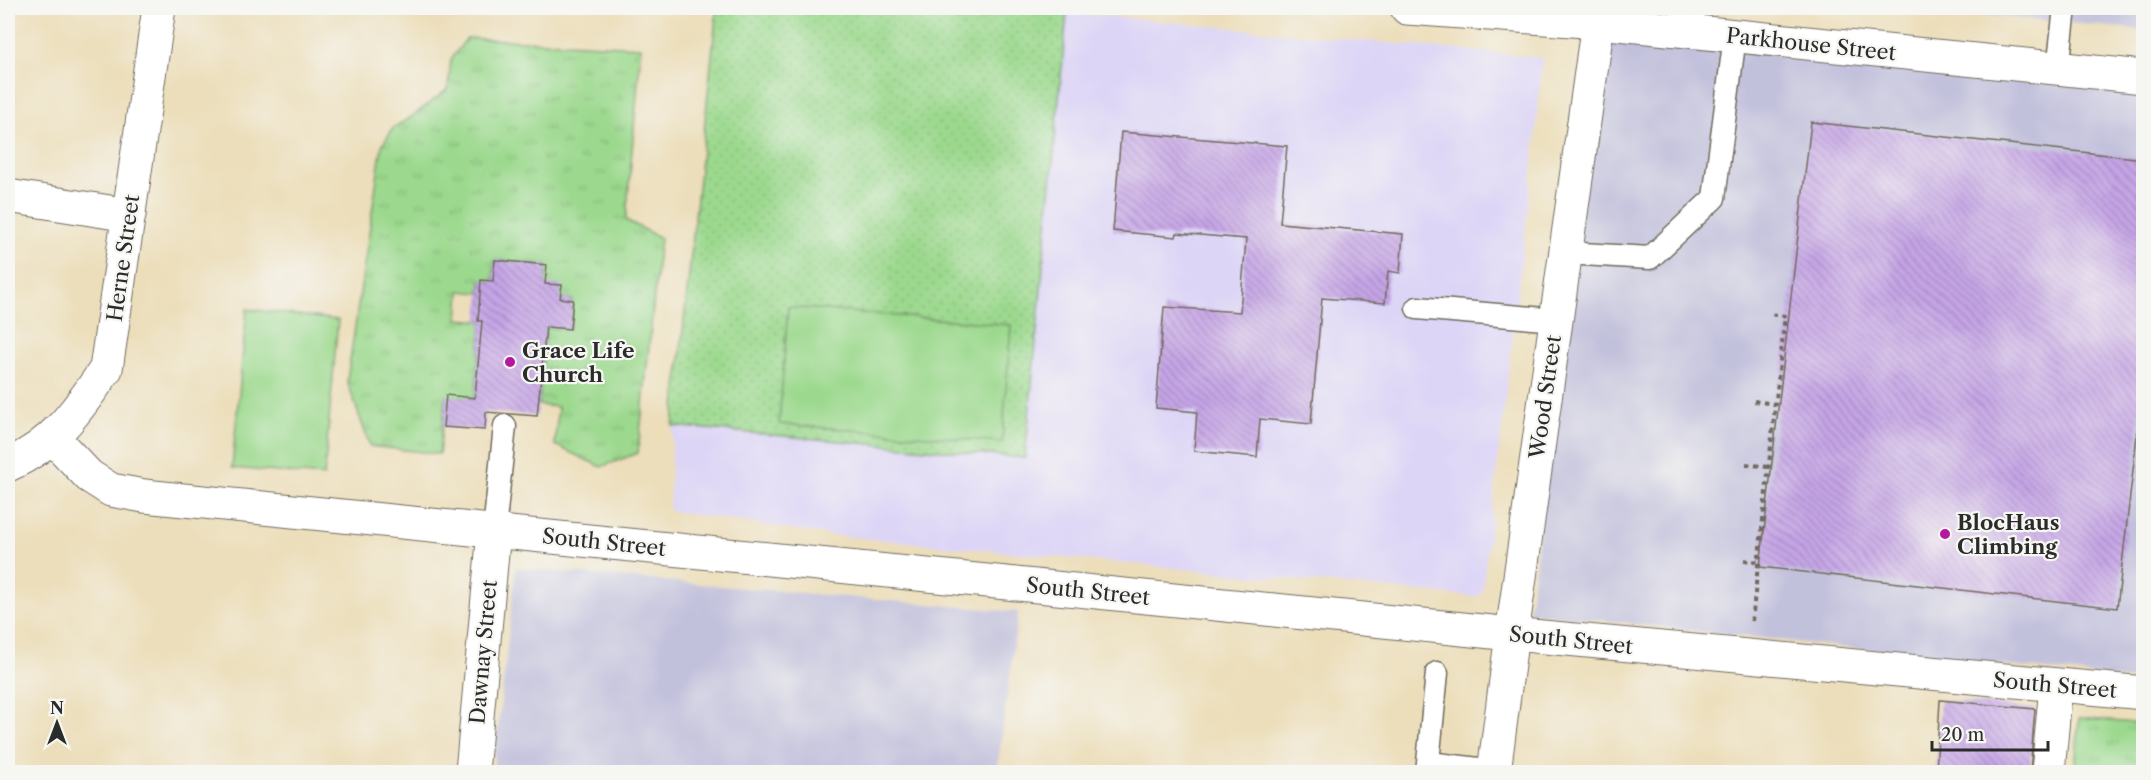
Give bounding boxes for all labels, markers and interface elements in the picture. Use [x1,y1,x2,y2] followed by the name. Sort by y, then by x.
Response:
[1725,23,1898,65] street label: Parkhouse Street
[102,192,144,323] street label: Herne Street
[1524,333,1566,462] street label: Wood Street
[522,338,634,387] place label: Grace Life Church
[503,355,517,369] marker: Grace Life Church
[1957,510,2060,559] place label: BlocHaus Climbing
[541,523,668,561] street label: South Street
[1938,527,1952,541] marker: BlocHaus Climbing
[1025,572,1152,610] street label: South Street
[464,578,502,725] street label: Dawnay Street
[1508,621,1635,659] street label: South Street
[1992,667,2118,703] street label: South Street
[27,693,87,753] north arrow
[50,698,64,718] text: N
[1932,714,2048,752] scale bar
[1941,724,1985,746] text: 20 m

